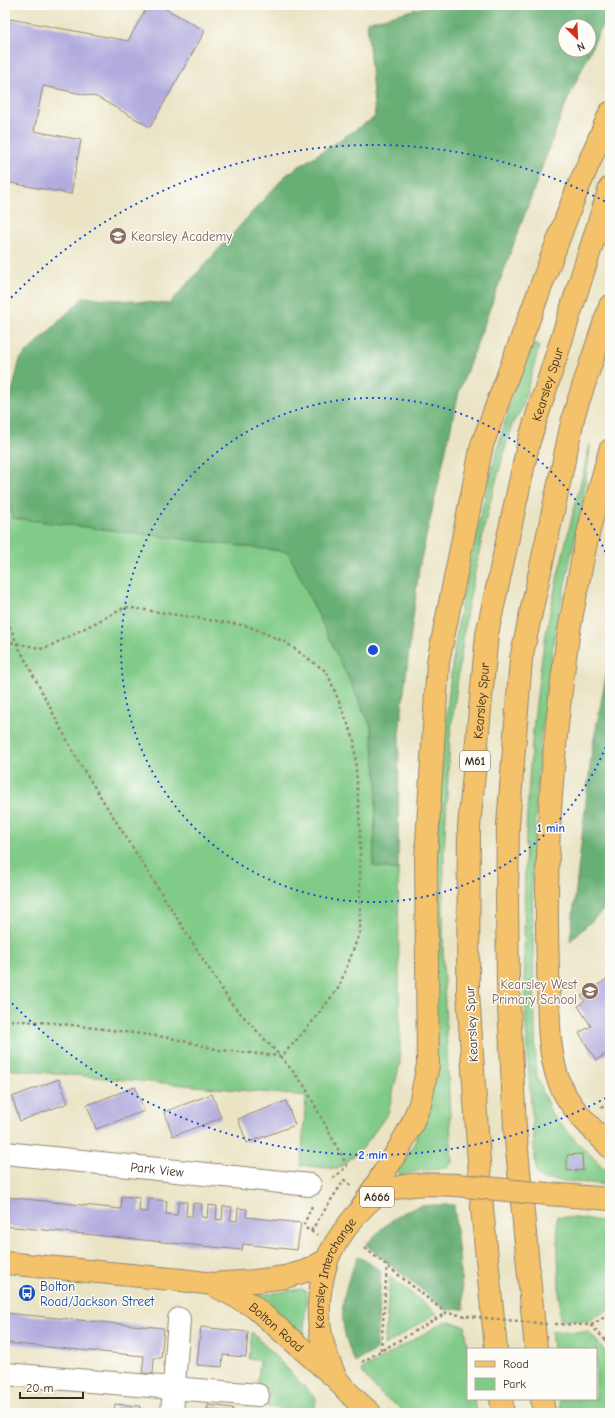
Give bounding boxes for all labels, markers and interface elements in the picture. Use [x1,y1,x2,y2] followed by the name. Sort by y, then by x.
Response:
[557,18,597,58] north arrow
[575,39,587,54] text: N
[108,226,128,246] school or university icon: Kearsley Academy
[131,229,232,244] place label: Kearsley Academy
[529,345,567,423] street label: Kearsley Spur
[366,643,380,657] centre of rings
[470,661,492,740] street label: Kearsley Spur
[460,751,490,771] road number: M61
[537,821,565,835] text: 1 min
[492,977,578,1007] place label: Kearsley West Primary School
[580,981,600,1001] school or university icon: Kearsley West Primary School
[462,985,481,1063] street label: Kearsley Spur
[358,1148,388,1162] text: 2 min
[130,1159,185,1180] street label: Park View
[360,1187,394,1207] road number: A666
[312,1214,359,1329] street label: Kearsley Interchange
[40,1279,156,1309] place label: Bolton Road/Jackson Street
[17,1283,37,1303] bus stop icon: Bolton Road/Jackson Street
[246,1299,307,1355] street label: Bolton Road
[467,1348,597,1400] legend
[503,1357,529,1371] text: Road
[20,1374,83,1400] scale bar
[503,1377,526,1391] text: Park
[26,1381,54,1395] text: 20 m

